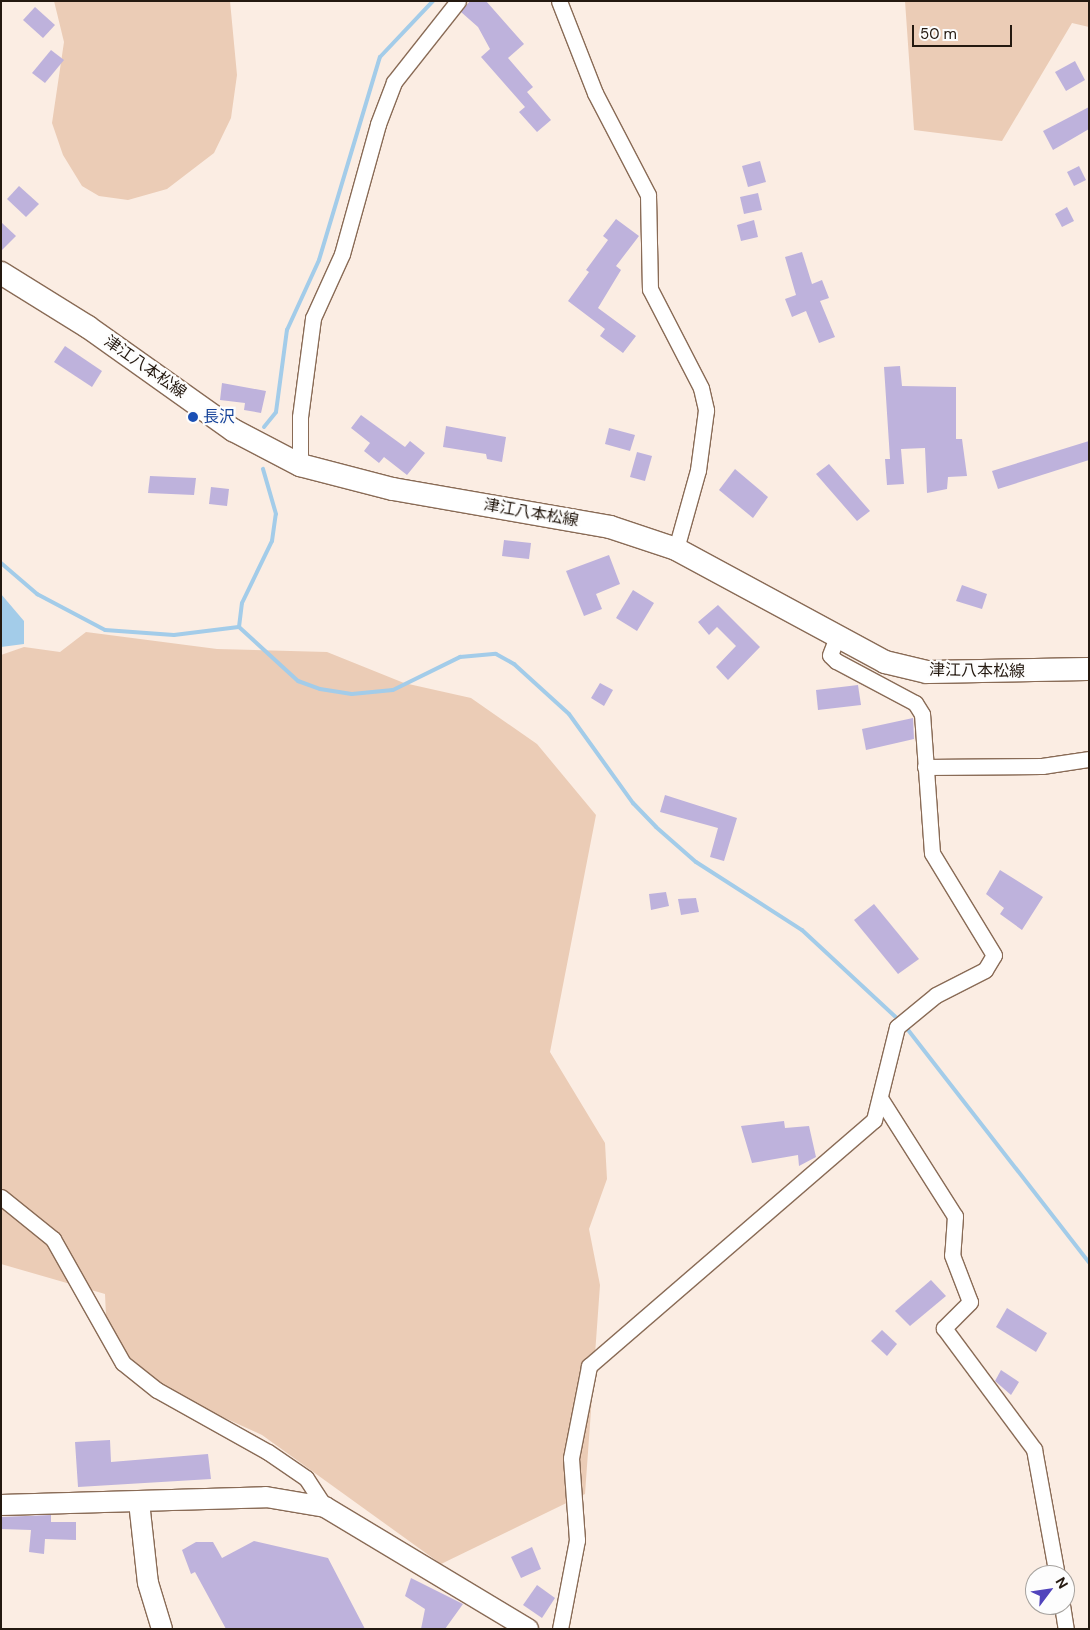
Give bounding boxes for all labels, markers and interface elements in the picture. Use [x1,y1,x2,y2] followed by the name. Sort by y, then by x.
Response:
[915,15,1015,47] scale bar
[920,24,957,44] text: 50 m
[100,332,190,402] street label: 津江八本松線
[203,407,235,427] place label: 長沢
[187,411,199,423] marker: 長沢
[482,495,580,531] street label: 津江八本松線
[929,661,1025,681] street label: 津江八本松線
[1025,1565,1075,1615] north arrow
[1052,1574,1072,1592] text: N

